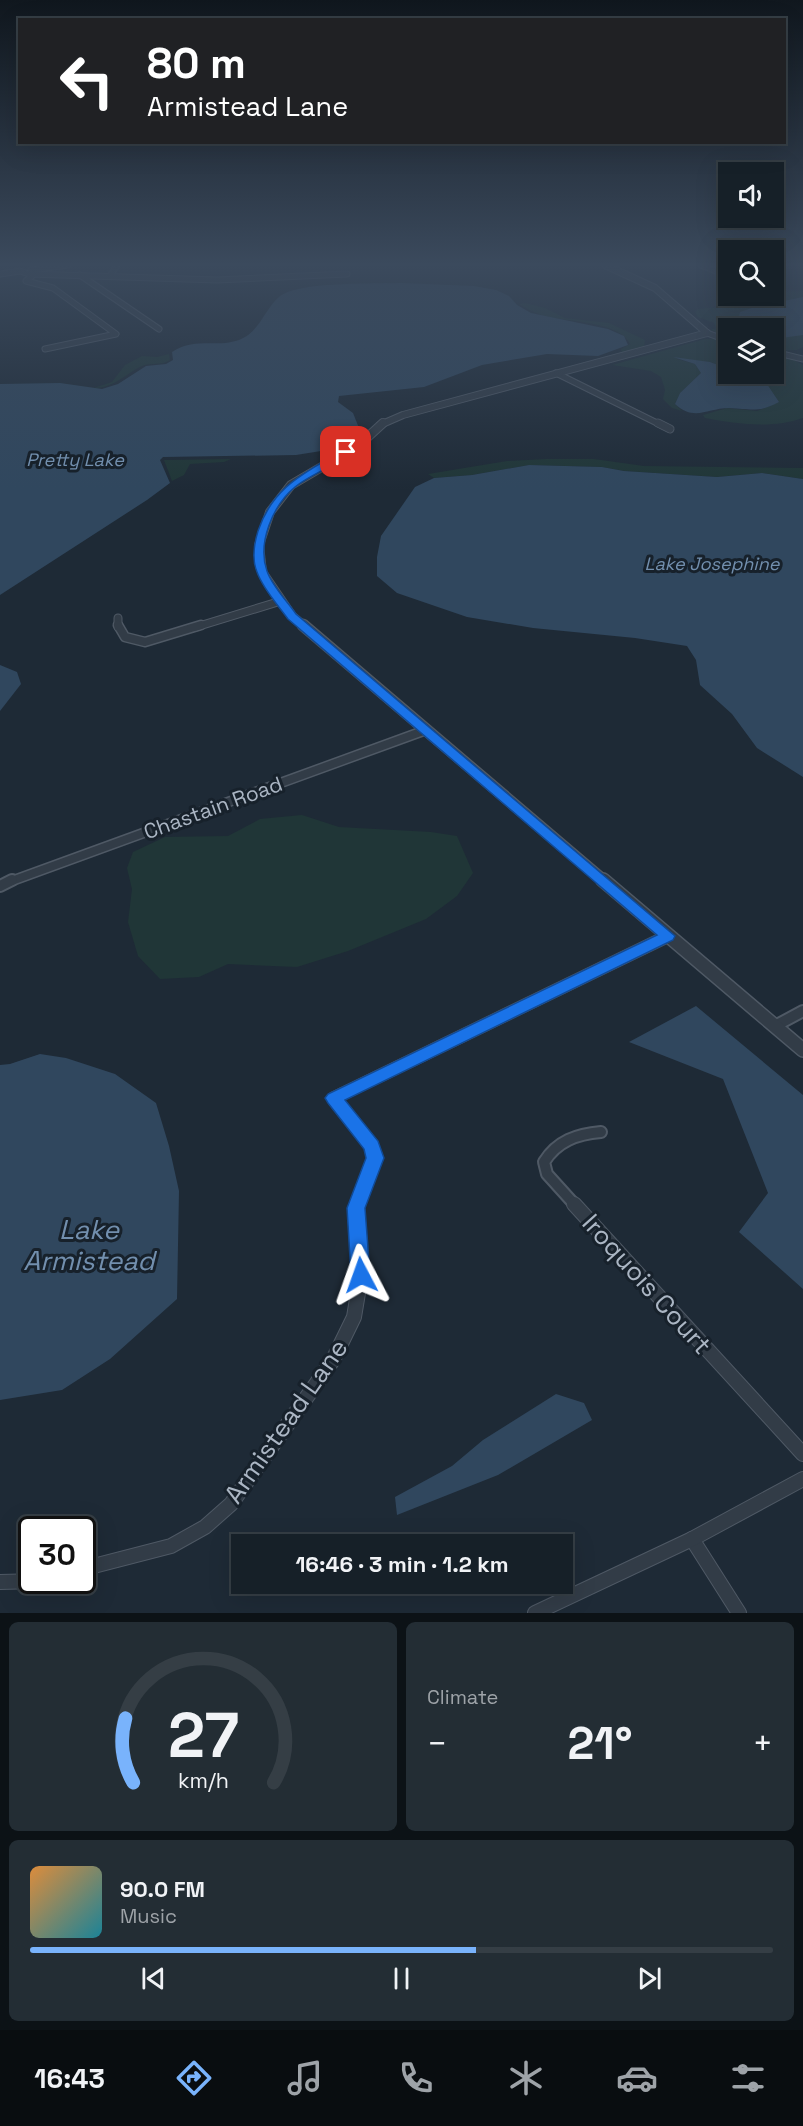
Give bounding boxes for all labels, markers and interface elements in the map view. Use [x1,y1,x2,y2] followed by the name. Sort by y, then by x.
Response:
[147,37,246,90] text: 80 m
[48,42,126,120] icon: left
[147,89,348,124] text: Armistead Lane
[718,162,784,384] map controls
[718,162,784,228] button: sound
[718,240,784,306] button: search
[718,318,784,384] button: layers
[320,426,371,477] pin
[329,435,362,468] icon: arrive
[26,448,125,471] water label: Pretty Lake
[645,552,781,575] water label: Lake Josephine
[140,770,286,845] street label: Chastain Road
[575,1207,719,1361] street label: Iroquois Court
[23,1212,157,1278] water label: Lake Armistead
[329,1243,393,1307] position arrow
[217,1332,355,1510] street label: Armistead Lane
[18,1516,96,1594] speed limit sign: 30
[295,1550,509,1578] text: 16:46 · 3 min · 1.2 km
[427,1684,498,1710] text: Climate
[167,1696,239,1775] text: 27
[568,1715,632,1772] text: 21°
[427,1723,447,1765] text: −
[753,1723,773,1765] text: +
[177,1768,229,1795] text: km/h
[120,1875,205,1903] text: 90.0 FM
[120,1903,177,1929] text: Music
[137,1962,170,1995] icon: previous
[385,1962,418,1995] icon: pause
[633,1962,666,1995] icon: next
[173,2057,215,2099] icon: directions
[284,2057,326,2099] icon: music
[395,2057,437,2099] icon: phone
[505,2057,547,2099] icon: climate
[616,2057,658,2099] icon: car
[727,2057,769,2099] icon: filters
[34,2061,105,2096] text: 16:43

